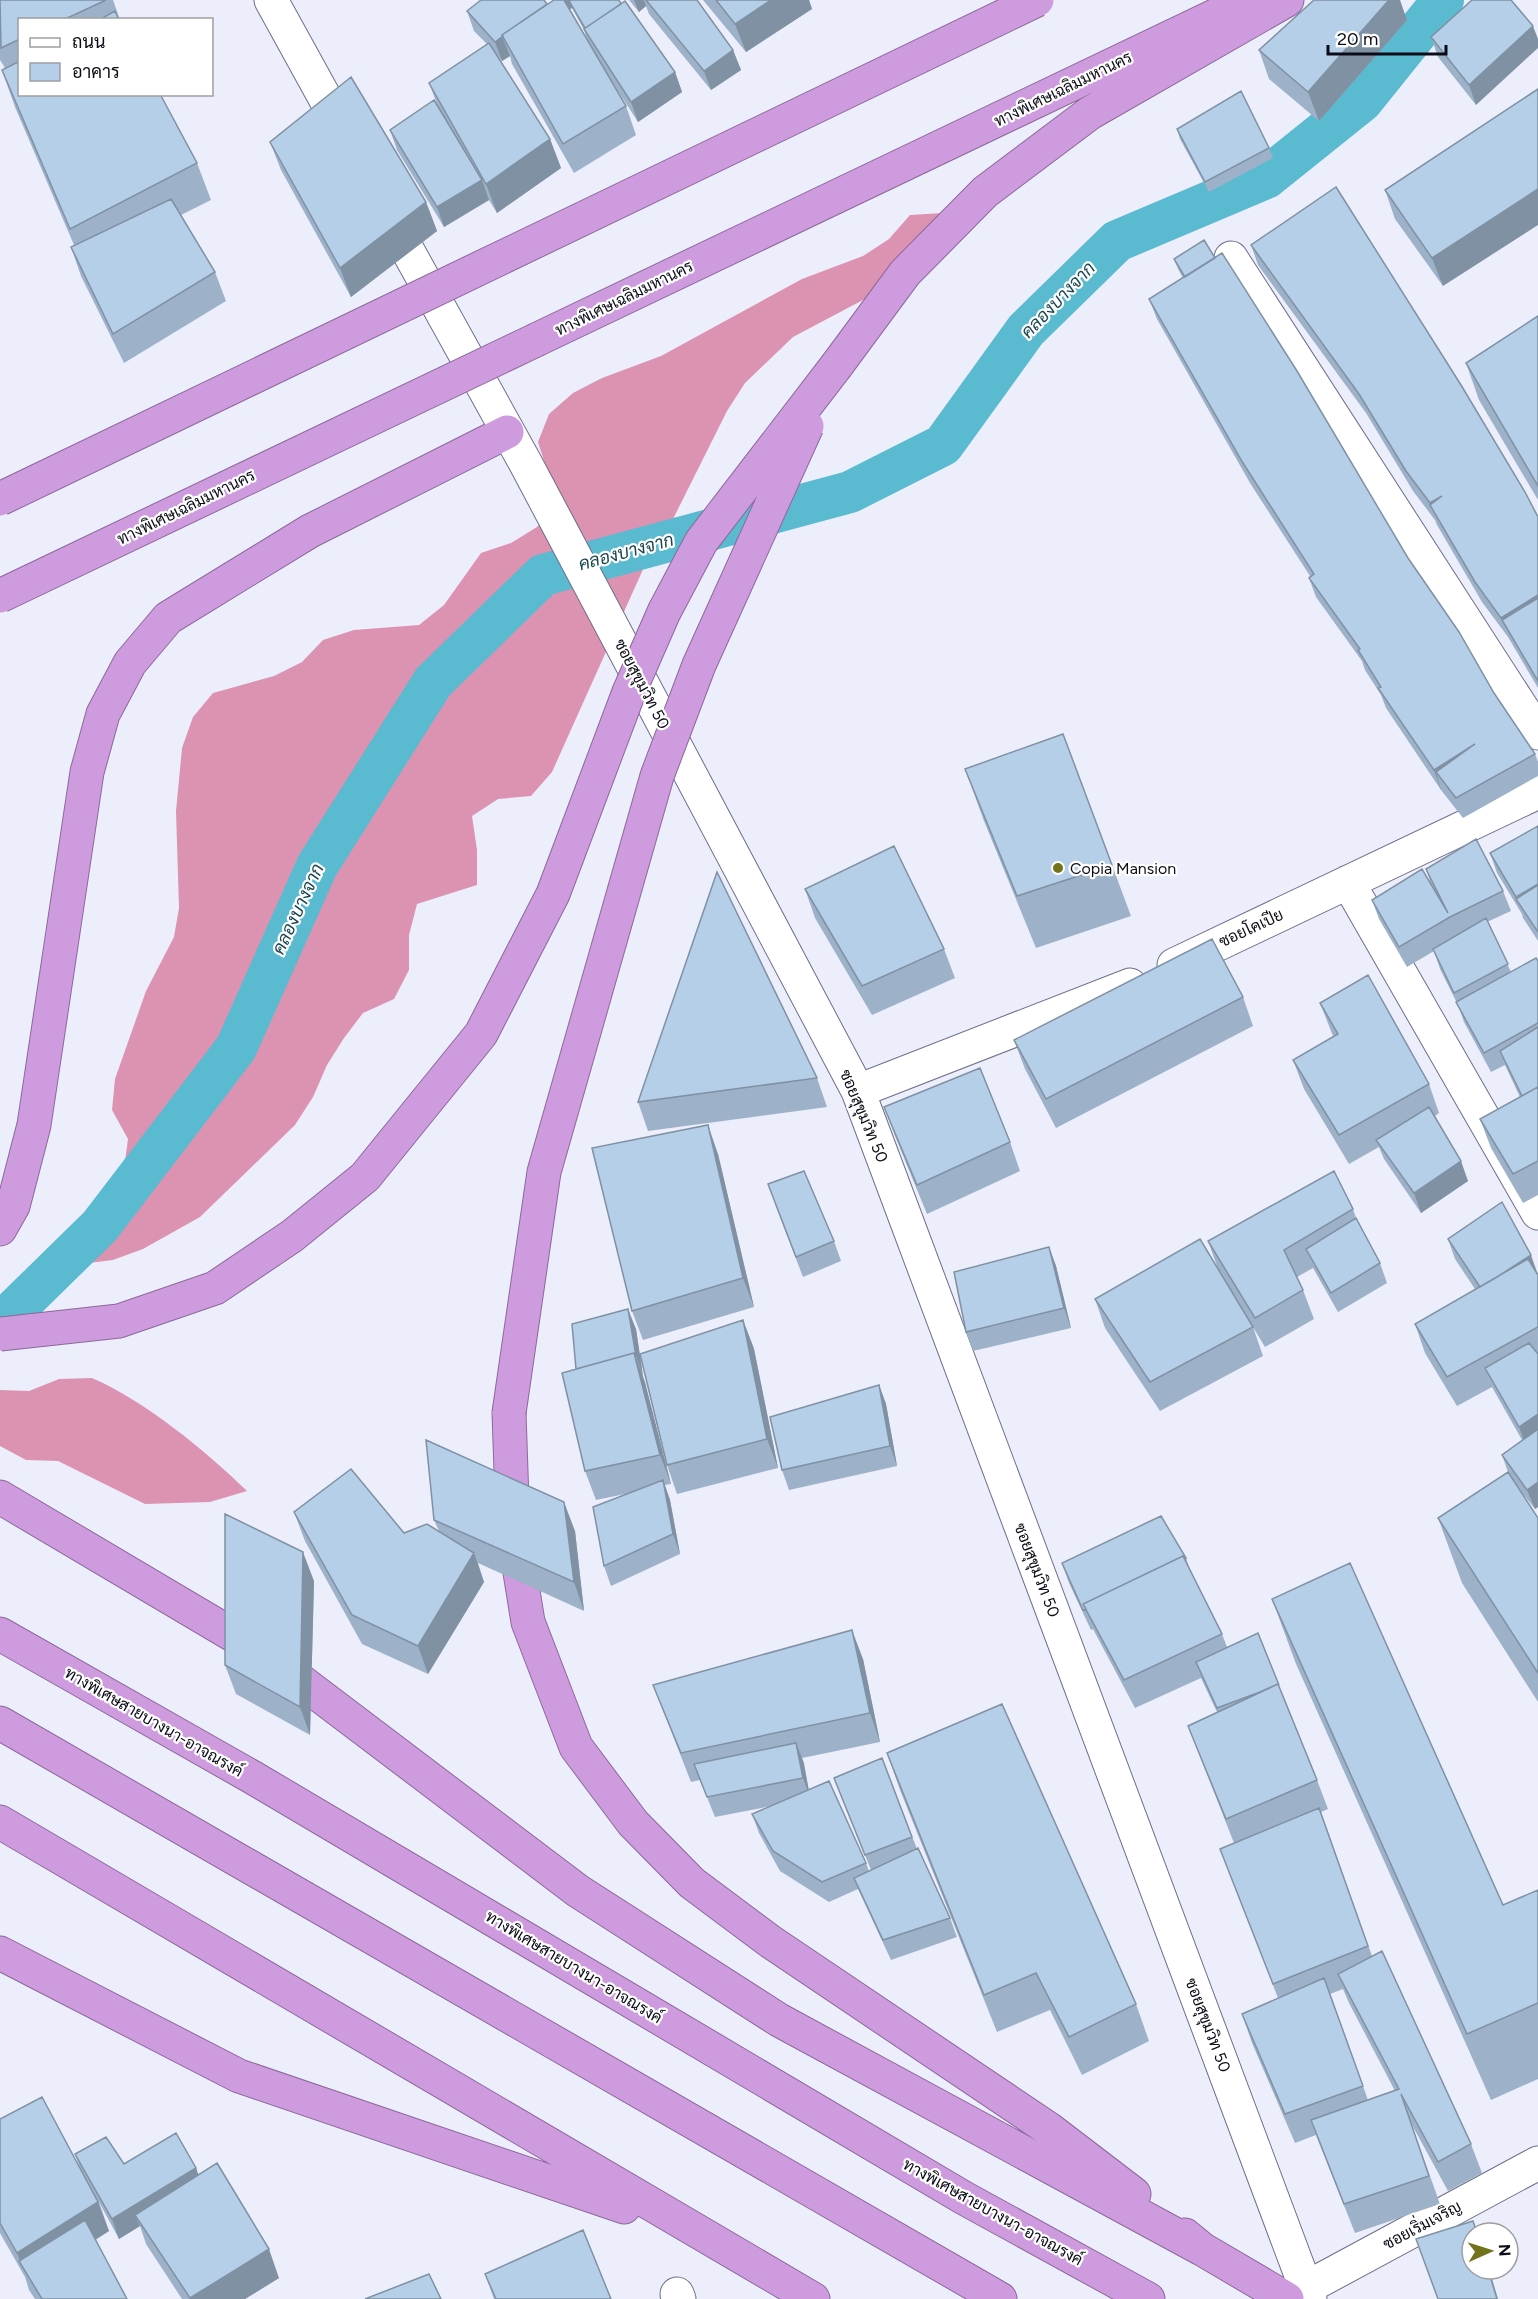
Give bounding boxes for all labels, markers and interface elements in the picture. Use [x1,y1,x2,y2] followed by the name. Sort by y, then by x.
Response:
[18,18,213,96] legend
[1328,18,1446,56] scale bar
[1337,28,1378,50] text: 20 m
[72,31,105,53] text: ถนน
[991,47,1135,131] street label: ทางพิเศษเฉลิมมหานคร
[72,61,120,83] text: อาคาร
[552,256,696,340] street label: ทางพิเศษเฉลิมมหานคร
[1016,257,1100,343] water label: คลองบางจาก
[114,465,258,549] street label: ทางพิเศษเฉลิมมหานคร
[576,529,676,575] water label: คลองบางจาก
[609,636,674,733] street label: ซอยสุขุมวิท 50
[1070,859,1176,878] place label: Copia Mansion
[267,860,329,958] water label: คลองบางจาก
[1051,861,1065,875] marker: Copia Mansion
[1215,903,1286,951] street label: ซอยโคเปีย
[834,1067,892,1166] street label: ซอยสุขุมวิท 50
[1009,1520,1064,1620] street label: ซอยสุขุมวิท 50
[62,1661,248,1781] street label: ทางพิเศษสายบางนา-อาจณรงค์
[482,1904,667,2027] street label: ทางพิเศษสายบางนา-อาจณรงค์
[1180,1975,1235,2075] street label: ซอยสุขุมวิท 50
[900,2152,1088,2269] street label: ทางพิเศษสายบางนา-อาจณรงค์
[1378,2193,1464,2254] street label: ซอยเริ่มเจริญ
[1460,2221,1520,2281] north arrow
[1495,2244,1514,2257] text: N

